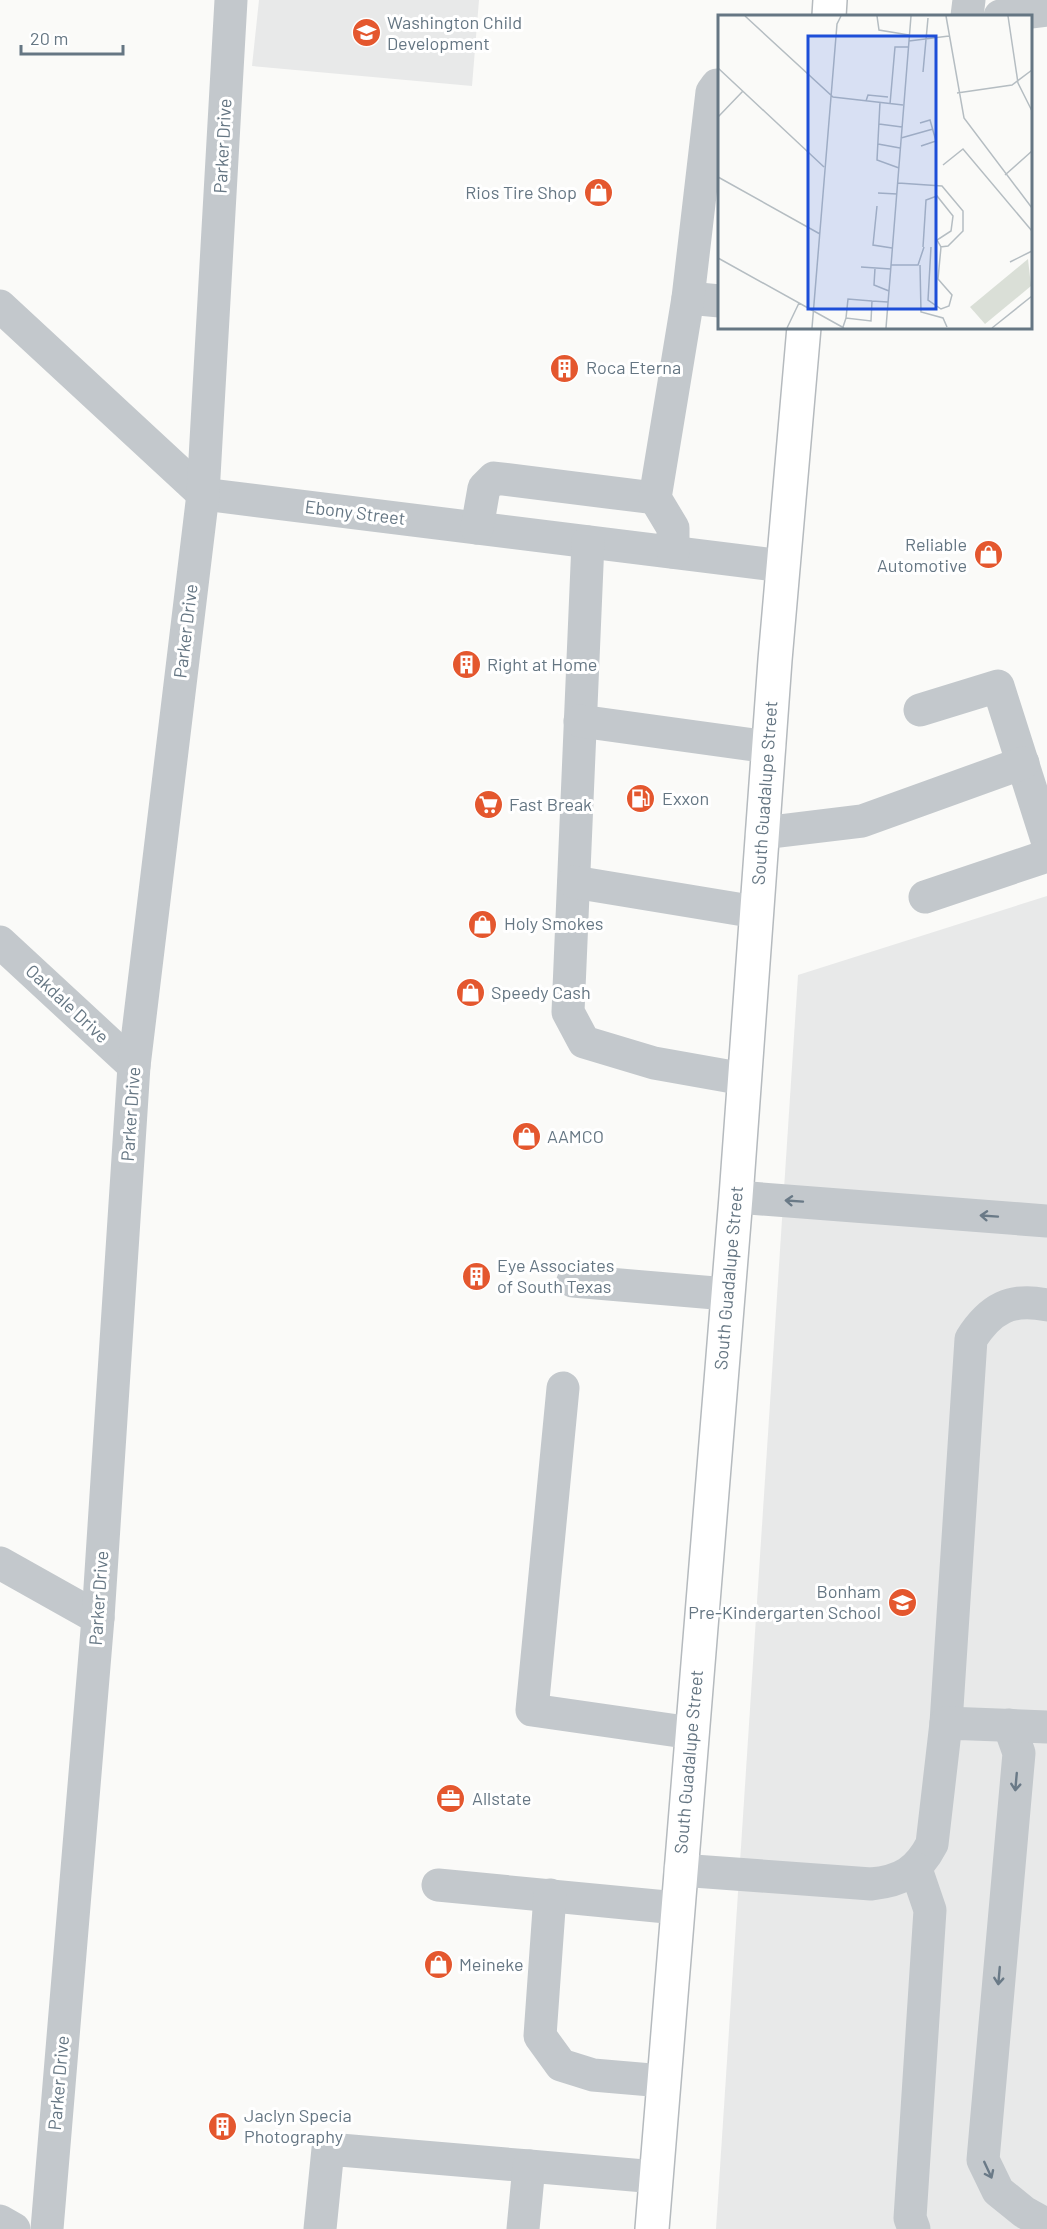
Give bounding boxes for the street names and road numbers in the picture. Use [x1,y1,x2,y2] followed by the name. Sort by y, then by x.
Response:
[209,98,235,194] street label: Parker Drive
[304,495,407,529] street label: Ebony Street
[168,582,202,679] street label: Parker Drive
[747,700,781,886] street label: South Guadalupe Street
[22,959,114,1047] street label: Oakdale Drive
[116,1066,144,1162] street label: Parker Drive
[709,1185,747,1371] street label: South Guadalupe Street
[84,1550,112,1646] street label: Parker Drive
[669,1669,707,1855] street label: South Guadalupe Street
[43,2035,73,2131] street label: Parker Drive

